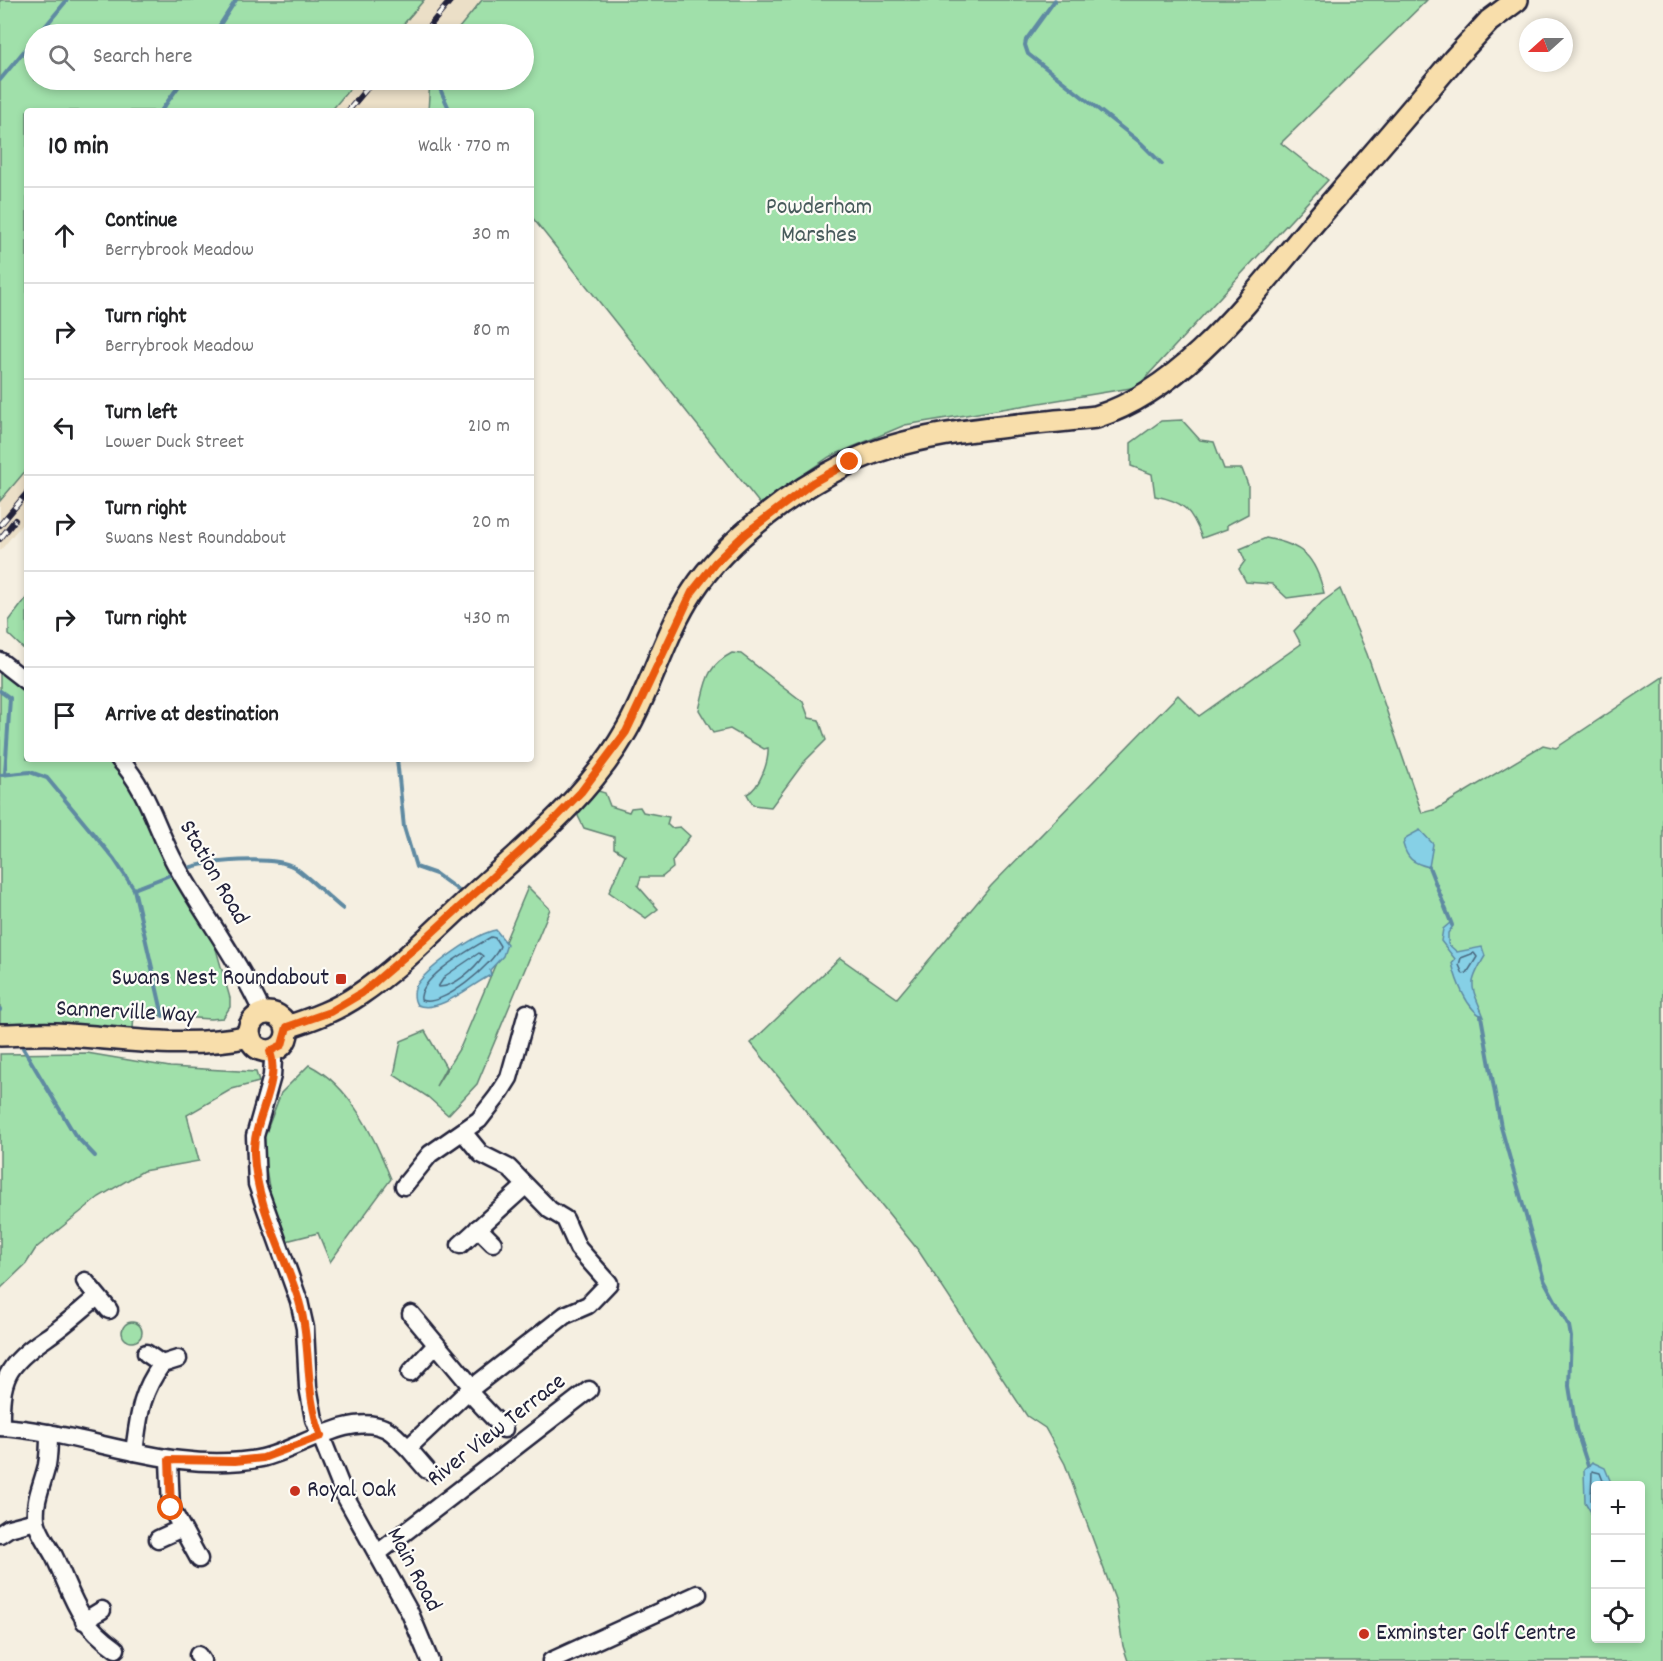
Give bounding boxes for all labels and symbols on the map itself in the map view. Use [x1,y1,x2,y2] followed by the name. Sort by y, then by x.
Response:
[1519,18,1573,72] north arrow
[766,191,872,253] park label: Powderham Marshes
[836,448,862,474] route end
[169,814,257,932] street label: Station Road
[112,962,329,996] place label: Swans Nest Roundabout
[334,972,348,986] marker: Swans Nest Roundabout
[55,992,198,1034] street label: Sannerville Way
[420,1366,574,1496] street label: River View Terrace
[307,1474,396,1508] place label: Royal Oak
[288,1484,302,1498] marker: Royal Oak
[157,1494,183,1520] route start
[377,1522,449,1618] street label: Main Road
[1376,1617,1576,1651] place label: Exminster Golf Centre
[1357,1627,1371,1641] marker: Exminster Golf Centre

